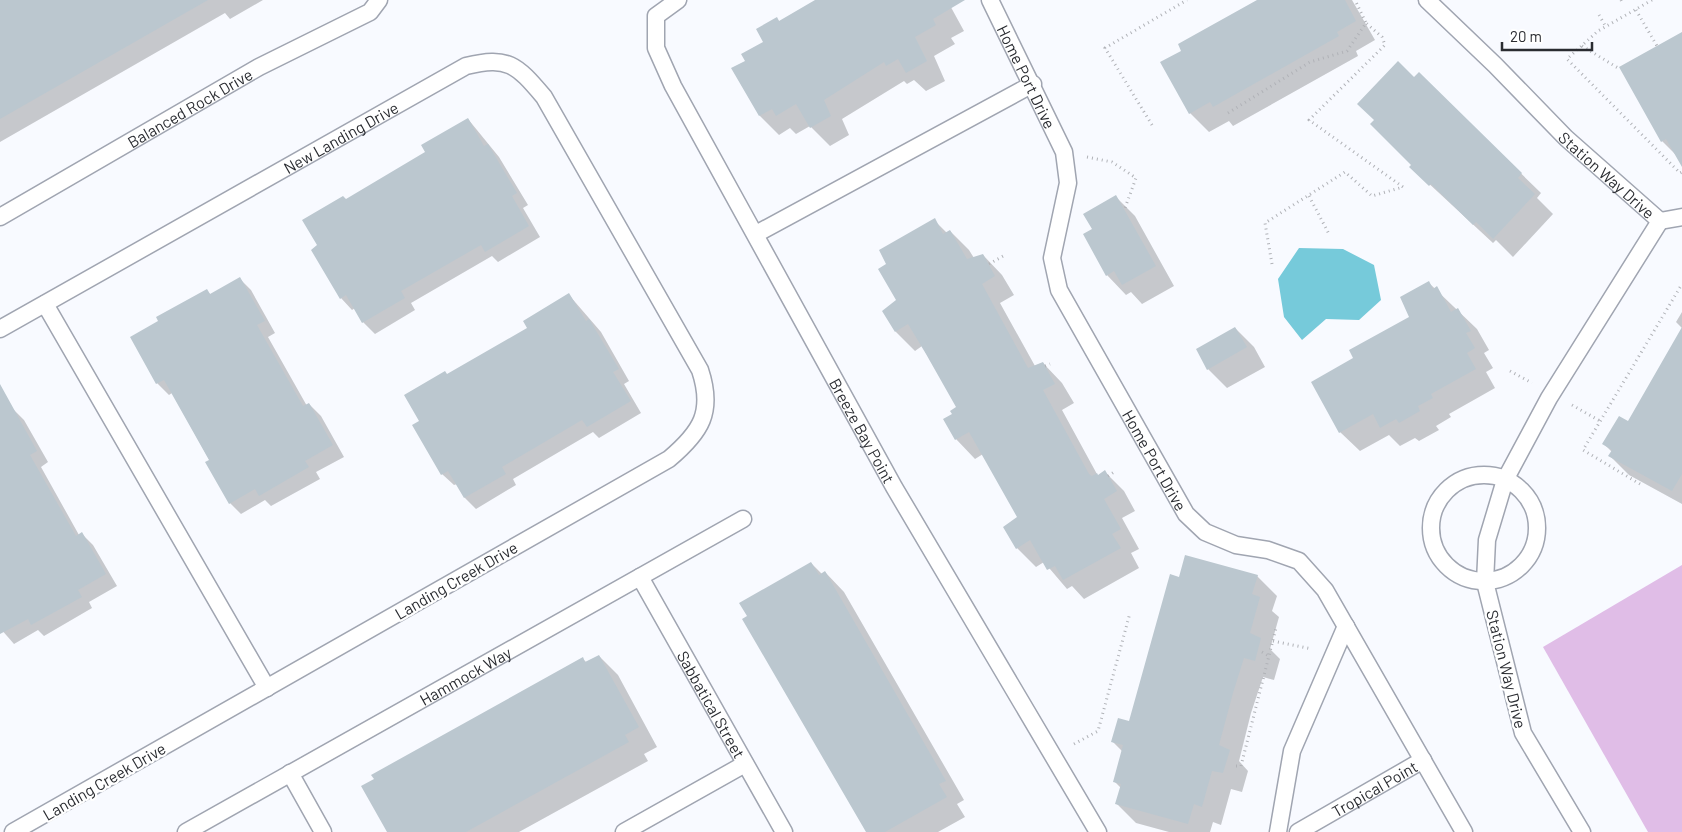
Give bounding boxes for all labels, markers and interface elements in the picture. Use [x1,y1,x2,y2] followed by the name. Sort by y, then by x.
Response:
[1502,20,1592,52] scale bar
[994,22,1060,131] street label: Home Port Drive
[1510,27,1542,45] text: 20 m
[124,64,255,151] street label: Balanced Rock Drive
[280,97,401,177] street label: New Landing Drive
[1555,127,1659,222] street label: Station Way Drive
[826,375,899,486] street label: Breeze Bay Point
[1119,406,1191,514] street label: Home Port Drive
[391,537,521,623] street label: Landing Creek Drive
[1483,608,1531,730] street label: Station Way Drive
[416,642,515,709] street label: Hammock Way
[674,647,750,761] street label: Sabbatical Street
[39,738,169,824] street label: Landing Creek Drive
[1328,756,1420,820] street label: Tropical Point

